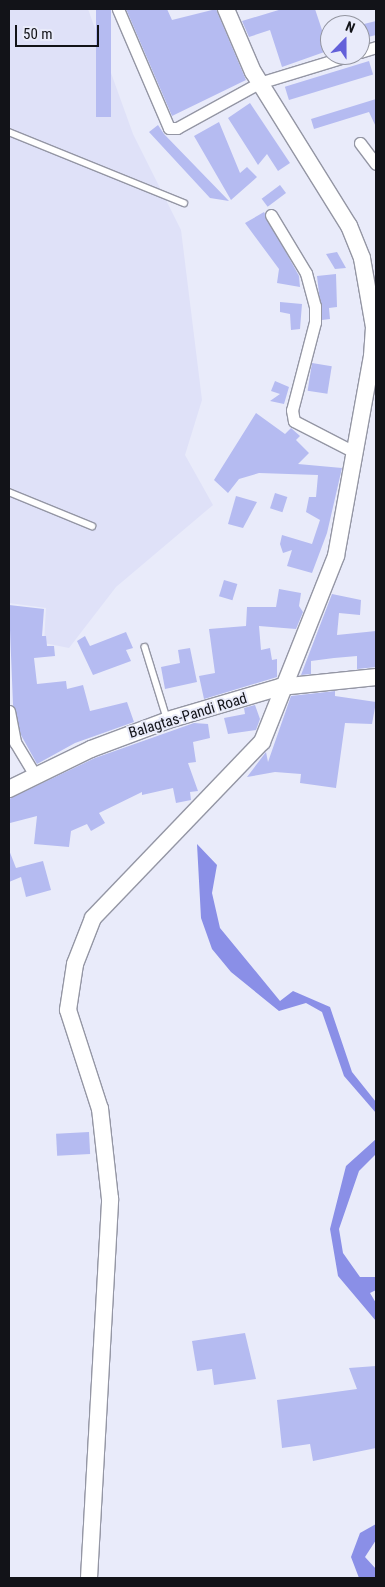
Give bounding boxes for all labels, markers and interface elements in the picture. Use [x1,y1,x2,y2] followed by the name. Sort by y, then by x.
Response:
[18,15,101,47] scale bar
[320,15,370,65] north arrow
[343,18,357,36] text: N
[23,25,53,43] text: 50 m
[127,689,249,743] street label: Balagtas-Pandi Road

